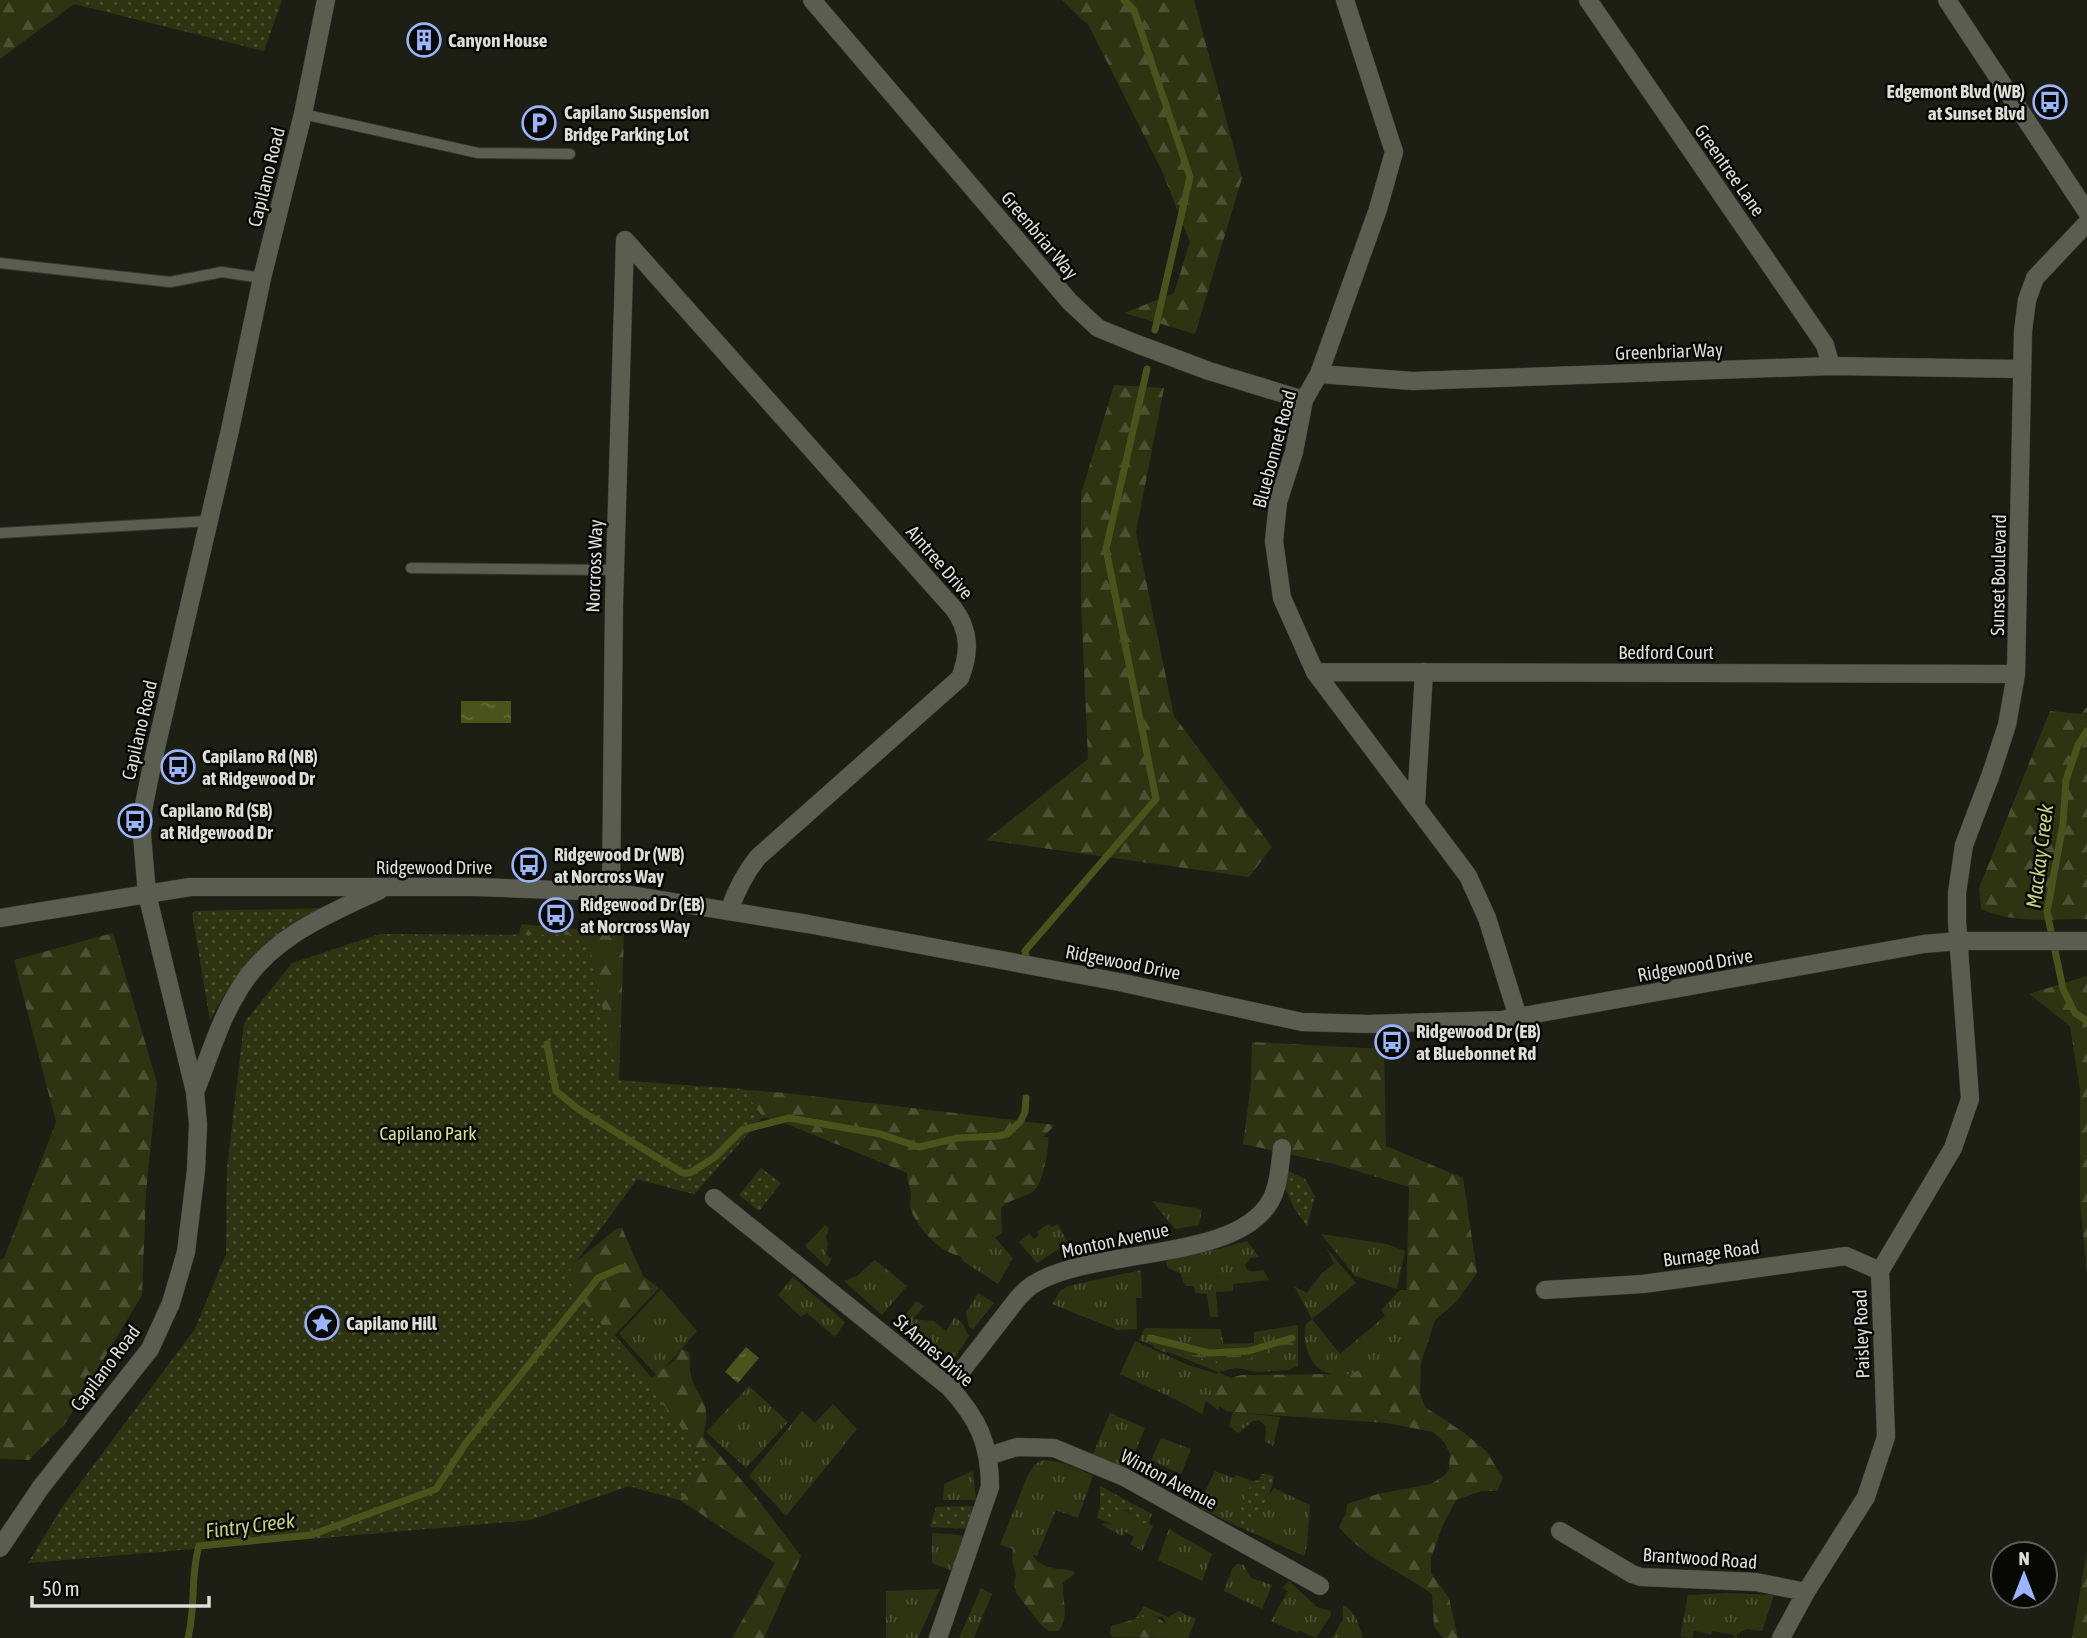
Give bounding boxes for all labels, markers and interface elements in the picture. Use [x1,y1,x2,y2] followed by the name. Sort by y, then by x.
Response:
[405,21,443,59] building icon: Canyon House
[448,29,548,51] place label: Canyon House
[1887,80,2025,124] place label: Edgemont Blvd (WB) at Sunset Blvd
[2031,83,2069,121] bus stop icon: Edgemont Blvd (WB) at Sunset Blvd
[564,101,709,145] place label: Capilano Suspension Bridge Parking Lot
[520,104,558,142] parking icon: Capilano Suspension Bridge Parking Lot
[1690,120,1770,220] street label: Greentree Lane
[243,125,289,229] street label: Capilano Road
[997,187,1083,284] street label: Greenbriar Way
[1615,338,1723,364] street label: Greenbriar Way
[1248,388,1300,510] street label: Bluebonnet Road
[1986,514,2010,636] street label: Sunset Boulevard
[581,519,607,613] street label: Norcross Way
[902,521,978,603] street label: Aintree Drive
[1618,641,1714,663] street label: Bedford Court
[117,678,161,782] street label: Capilano Road
[202,745,318,789] place label: Capilano Rd (NB) at Ridgewood Dr
[159,748,197,786] bus stop icon: Capilano Rd (NB) at Ridgewood Dr
[160,799,273,843] place label: Capilano Rd (SB) at Ridgewood Dr
[116,802,154,840] bus stop icon: Capilano Rd (SB) at Ridgewood Dr
[2021,802,2057,909] water label: Mackay Creek
[554,843,684,887] place label: Ridgewood Dr (WB) at Norcross Way
[510,846,548,884] bus stop icon: Ridgewood Dr (WB) at Norcross Way
[376,856,492,878] street label: Ridgewood Drive
[580,893,705,937] place label: Ridgewood Dr (EB) at Norcross Way
[537,896,575,934] bus stop icon: Ridgewood Dr (EB) at Norcross Way
[1064,940,1182,984] street label: Ridgewood Drive
[1636,944,1754,986] street label: Ridgewood Drive
[1416,1020,1541,1064] place label: Ridgewood Dr (EB) at Bluebonnet Rd
[1373,1023,1411,1061] bus stop icon: Ridgewood Dr (EB) at Bluebonnet Rd
[379,1122,477,1144] park label: Capilano Park
[1059,1218,1171,1262] street label: Monton Avenue
[1661,1235,1761,1271] street label: Burnage Road
[1848,1289,1874,1379] street label: Paisley Road
[303,1304,341,1342] place icon: Capilano Hill
[890,1309,978,1391] street label: St Annes Drive
[346,1312,438,1334] place label: Capilano Hill
[66,1321,144,1415] street label: Capilano Road
[1117,1444,1221,1514] street label: Winton Avenue
[204,1508,297,1542] water label: Fintry Creek
[1989,1540,2059,1610] north arrow
[1642,1543,1758,1573] street label: Brantwood Road
[2018,1547,2030,1569] text: N
[32,1564,208,1608] scale bar
[42,1576,80,1600] text: 50 m

